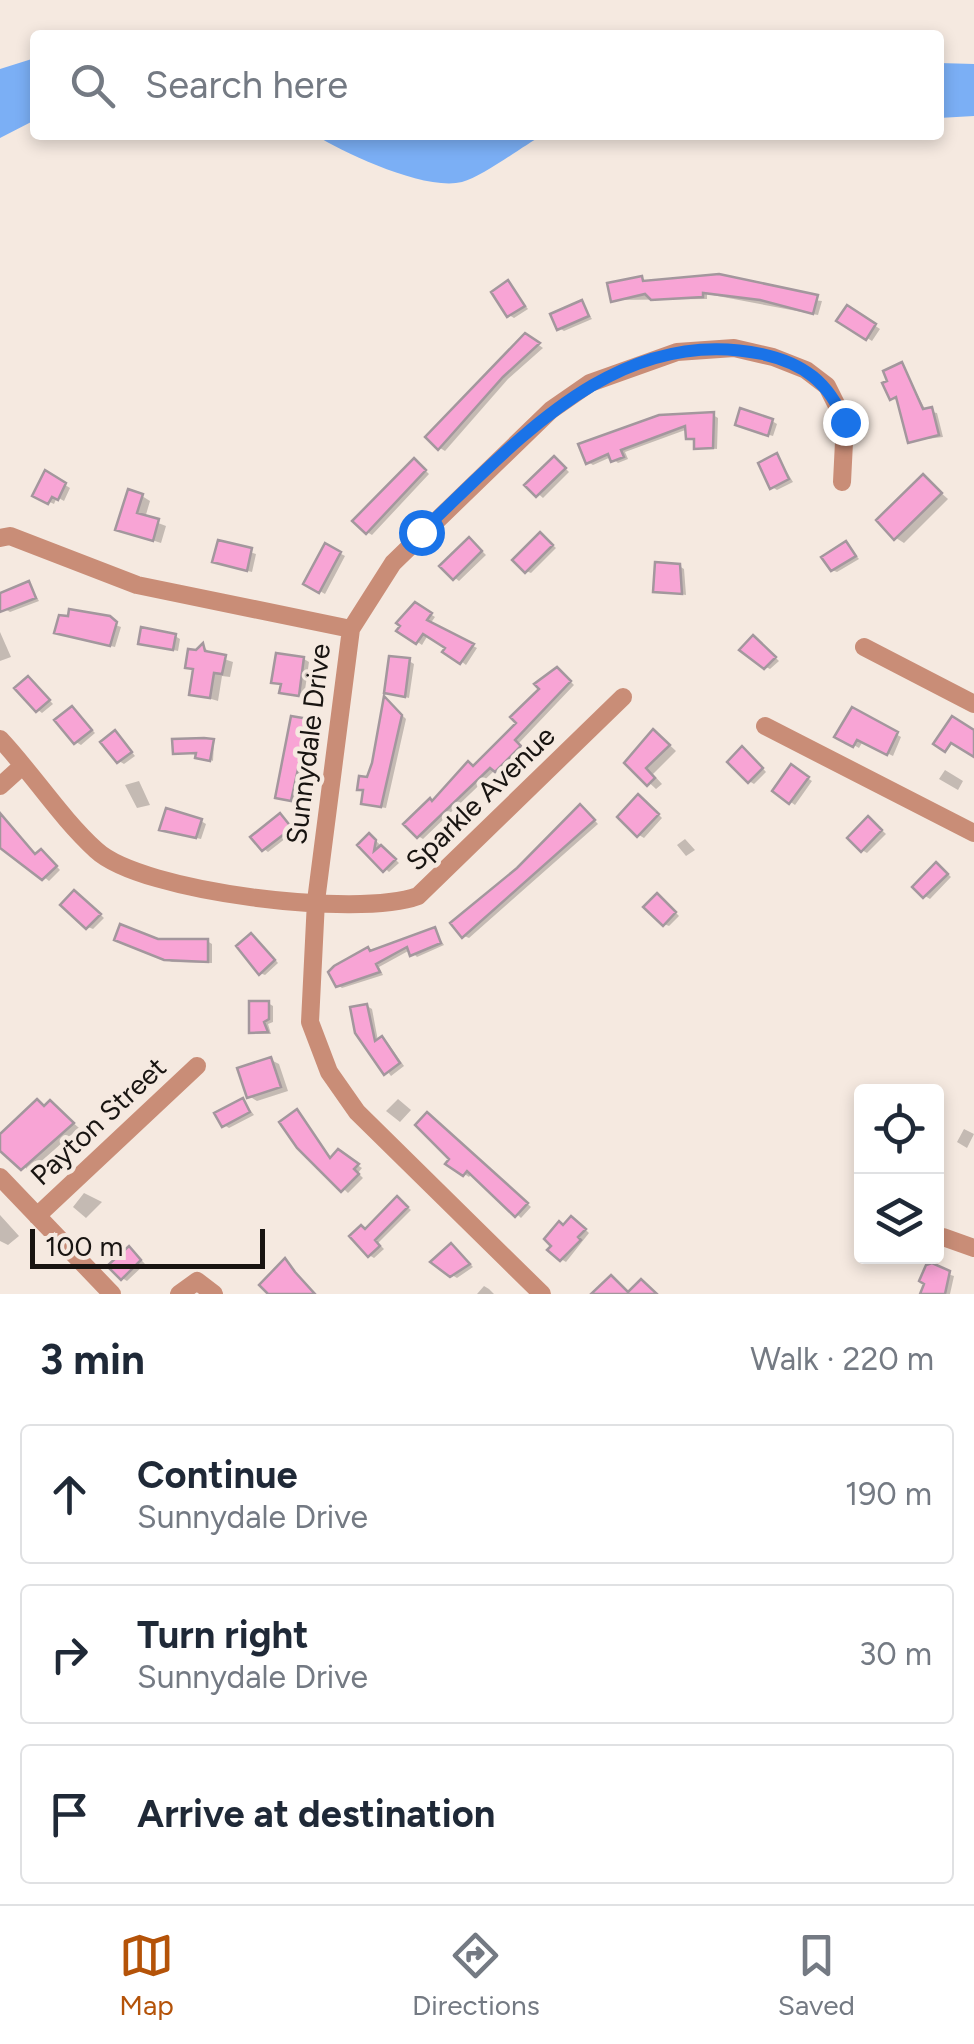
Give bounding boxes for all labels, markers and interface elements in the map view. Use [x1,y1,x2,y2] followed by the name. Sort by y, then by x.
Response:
[30,30,944,140] search box
[65,58,120,113] icon: search
[145,62,348,108] text: Search here
[823,400,869,446] route end
[399,510,445,556] route start
[279,642,337,846] street label: Sunnydale Drive
[398,718,562,878] street label: Sparkle Avenue
[23,1050,173,1192] street label: Payton Street
[854,1084,944,1264] map controls
[854,1084,944,1174] button: locate
[854,1174,944,1264] button: layers
[30,1224,265,1268] scale bar
[45,1229,123,1263] text: 100 m
[40,1334,145,1385] text: 3 min
[750,1340,934,1378] text: Walk · 220 m
[137,1452,298,1498] text: Continue
[42,1467,97,1522] icon: ahead
[845,1475,932,1513] text: 190 m
[137,1498,368,1536] text: Sunnydale Drive
[137,1612,309,1658] text: Turn right
[42,1627,97,1682] icon: right
[859,1635,932,1673] text: 30 m
[137,1658,368,1696] text: Sunnydale Drive
[42,1787,97,1842] icon: arrive
[137,1791,495,1837] text: Arrive at destination
[119,1928,174,2022] tab: Map
[412,1928,540,2022] tab: Directions
[778,1928,855,2022] tab: Saved

